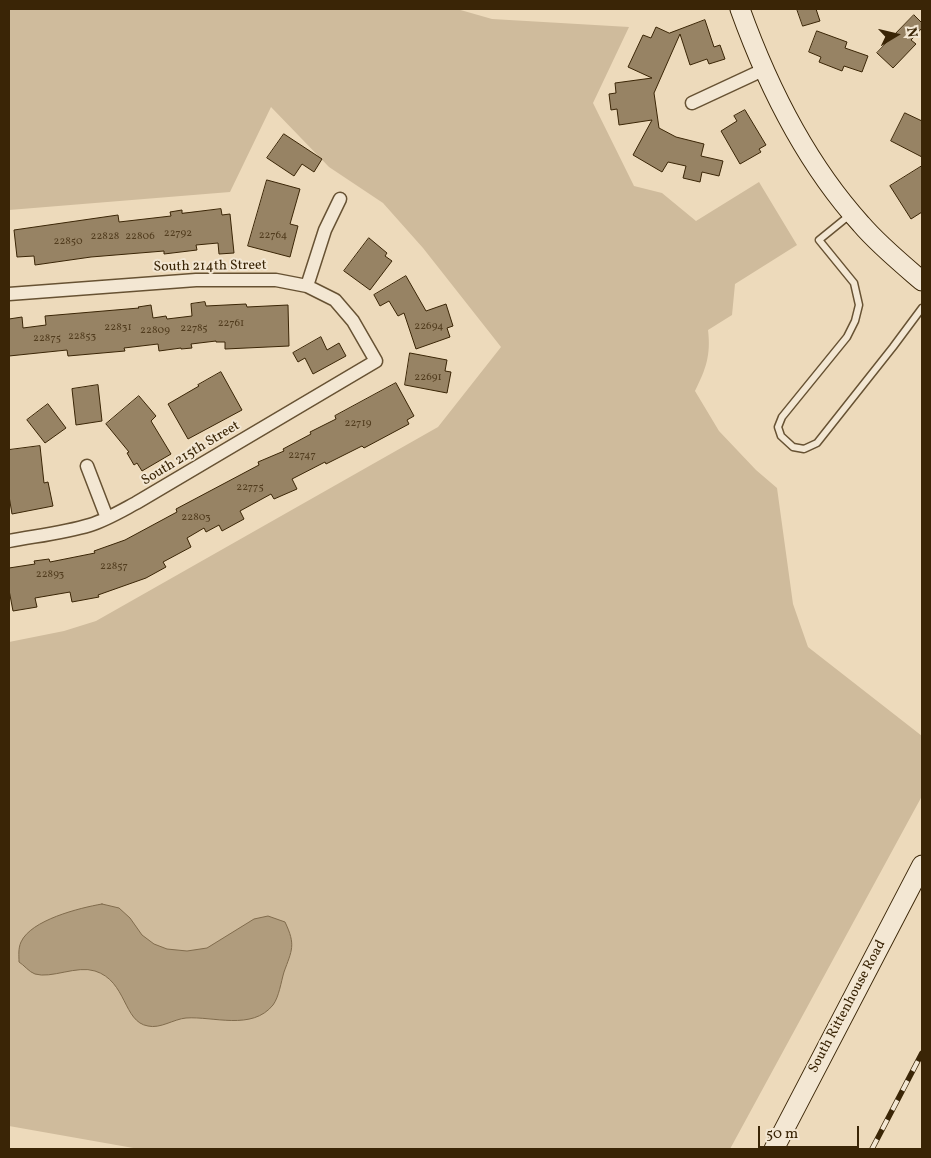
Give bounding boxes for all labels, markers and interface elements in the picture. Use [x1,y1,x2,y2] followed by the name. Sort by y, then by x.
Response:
[871,10,921,60] north arrow
[901,26,921,39] text: N
[164,227,192,241] house number: 22792
[259,229,287,243] house number: 22764
[91,230,119,244] house number: 22828
[125,230,155,244] house number: 22806
[54,235,82,249] house number: 22850
[153,258,267,276] street label: South 214th Street
[218,317,244,331] house number: 22761
[414,320,444,334] house number: 22694
[104,321,132,335] house number: 22831
[180,322,208,336] house number: 22785
[140,324,170,338] house number: 22809
[68,330,96,344] house number: 22853
[33,332,61,346] house number: 22875
[414,371,442,385] house number: 22691
[345,417,371,431] house number: 22719
[139,418,243,490] street label: South 215th Street
[288,449,316,463] house number: 22747
[236,481,264,495] house number: 22775
[181,511,211,525] house number: 22803
[100,560,128,574] house number: 22857
[36,568,64,582] house number: 22893
[806,938,890,1076] street label: South Rittenhouse Road
[761,1116,862,1148] scale bar
[766,1124,798,1145] text: 50 m

